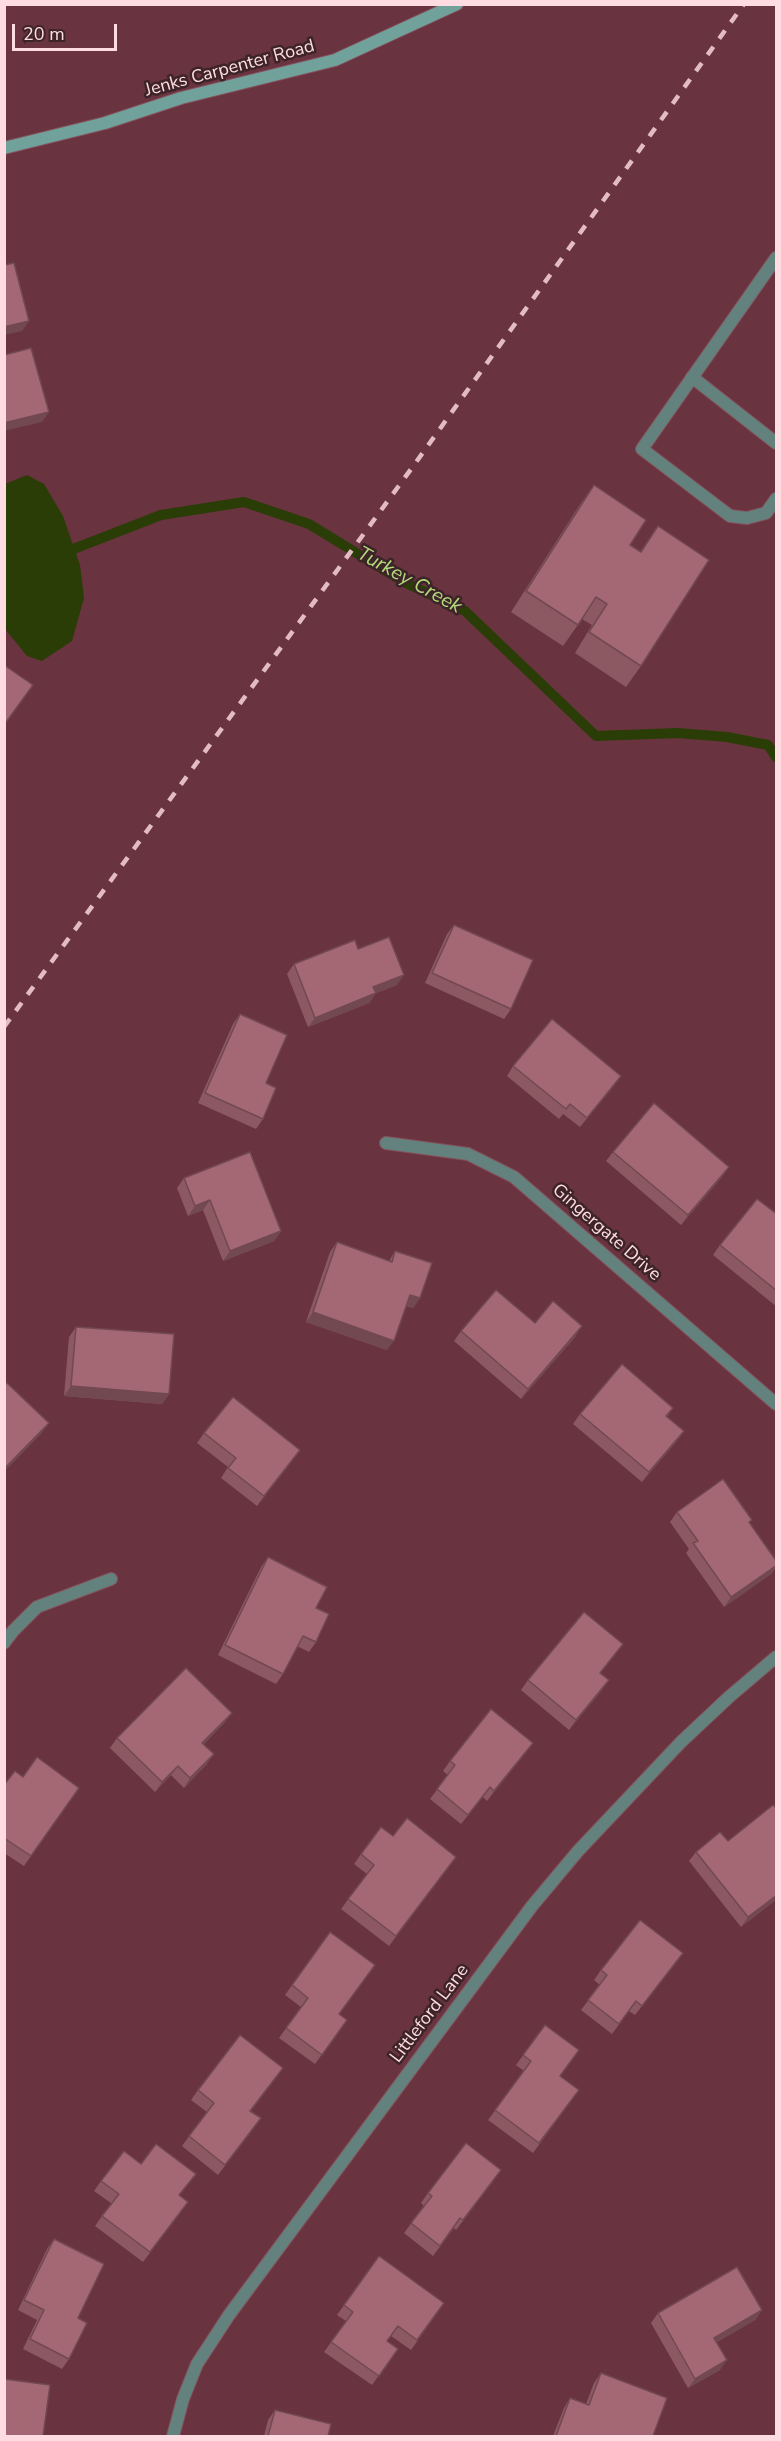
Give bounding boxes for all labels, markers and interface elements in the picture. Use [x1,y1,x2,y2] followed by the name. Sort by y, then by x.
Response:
[15,12,120,50] scale bar
[23,22,65,46] text: 20 m
[143,36,317,102] street label: Jenks Carpenter Road
[352,542,466,620] water label: Turkey Creek
[547,1180,665,1286] street label: Gingergate Drive
[386,1961,474,2067] street label: Littleford Lane

